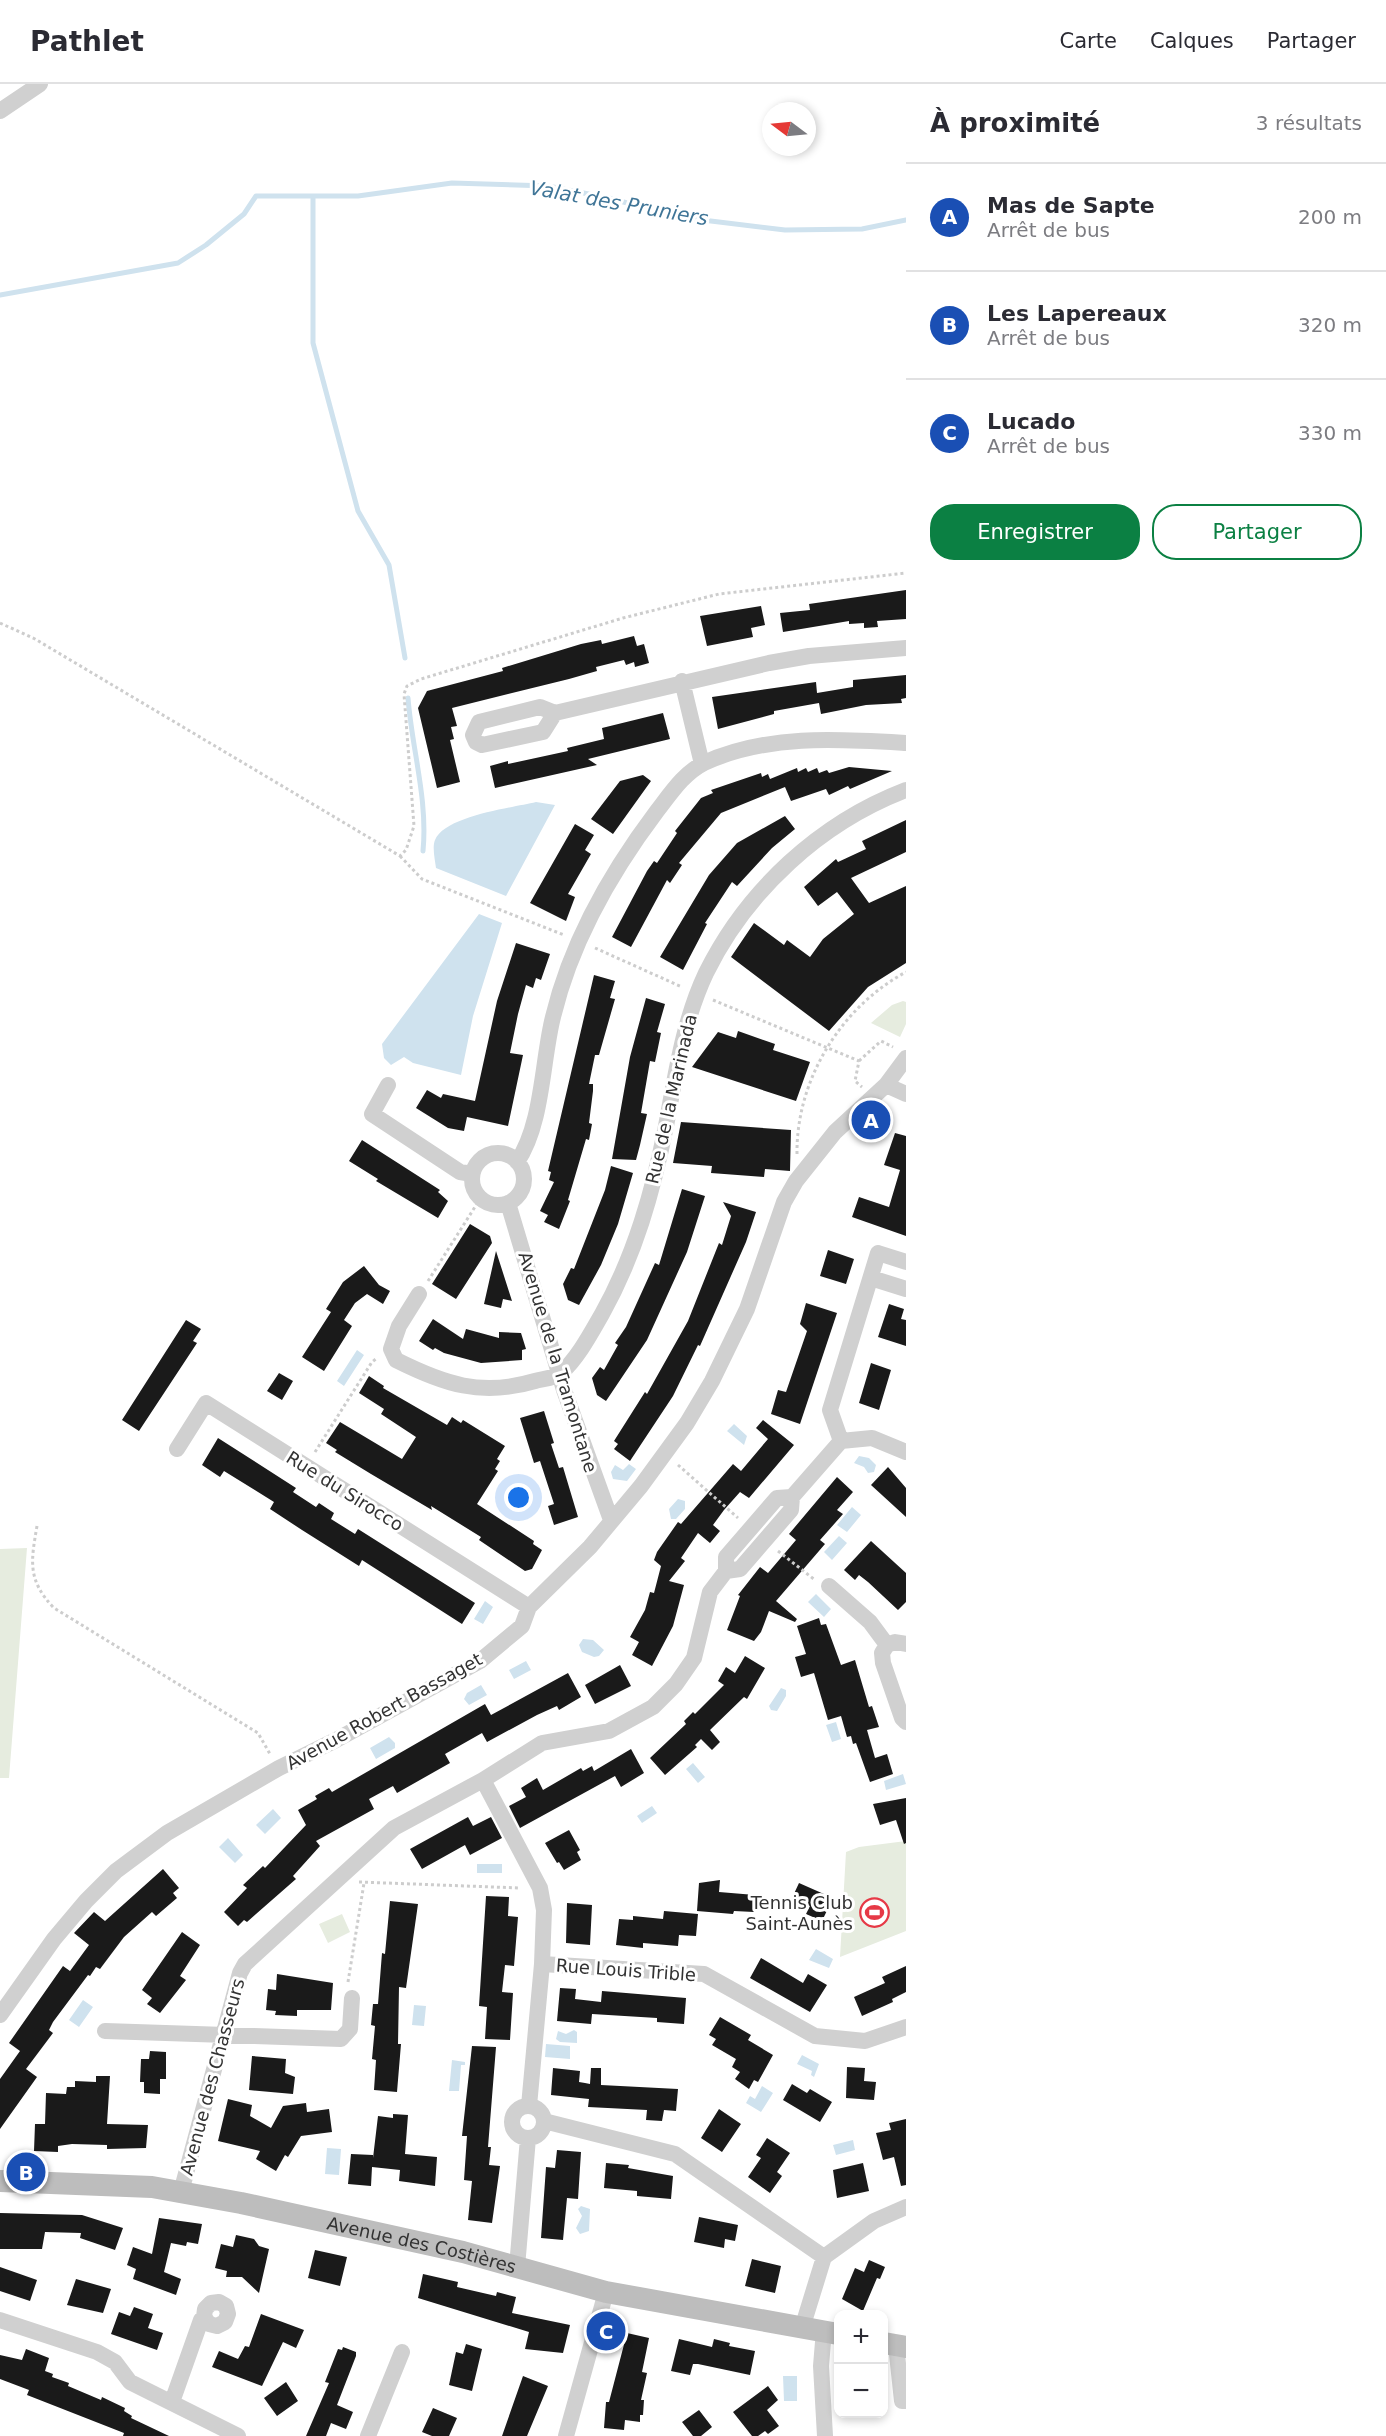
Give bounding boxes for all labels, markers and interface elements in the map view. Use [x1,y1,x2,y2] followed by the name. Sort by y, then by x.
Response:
[30,25,144,58] text: Pathlet
[1060,29,1117,53] text: Carte
[1150,29,1234,53] text: Calques
[1267,29,1356,53] text: Partager
[762,102,816,156] north arrow
[930,108,1100,138] text: À proximité
[1256,111,1362,135] text: 3 résultats
[528,176,710,230] water label: Valat des Pruniers
[987,193,1155,218] text: Mas de Sapte
[942,205,957,229] text: A
[1298,205,1362,229] text: 200 m
[987,218,1110,242] text: Arrêt de bus
[987,301,1167,326] text: Les Lapereaux
[942,313,957,337] text: B
[1298,313,1362,337] text: 320 m
[987,326,1110,350] text: Arrêt de bus
[987,409,1075,434] text: Lucado
[942,421,957,445] text: C
[1298,421,1362,445] text: 330 m
[987,434,1110,458] text: Arrêt de bus
[930,504,1140,560] button: Enregistrer
[1152,504,1362,560] button: Partager
[641,1012,701,1186] street label: Rue de la Marinada
[852,1098,890,1142] pin: A
[514,1249,602,1475] street label: Avenue de la Tramontane
[283,1447,407,1535] street label: Rue du Sirocco
[504,1483,533,1512] your location
[282,1648,486,1774] street label: Avenue Robert Bassaget
[745,1892,853,1934] place label: Tennis Club Saint-Aunès
[858,1896,890,1928] sports icon: Tennis Club Saint-Aunès
[555,1955,697,1985] street label: Rue Louis Trible
[176,1976,248,2178] street label: Avenue des Chasseurs
[6,2150,46,2194] pin: B
[325,2212,519,2277] street label: Avenue des Costières
[586,2308,626,2354] pin: C
[834,2310,888,2418] map controls
[834,2310,888,2364] button: +
[834,2364,888,2418] button: −

